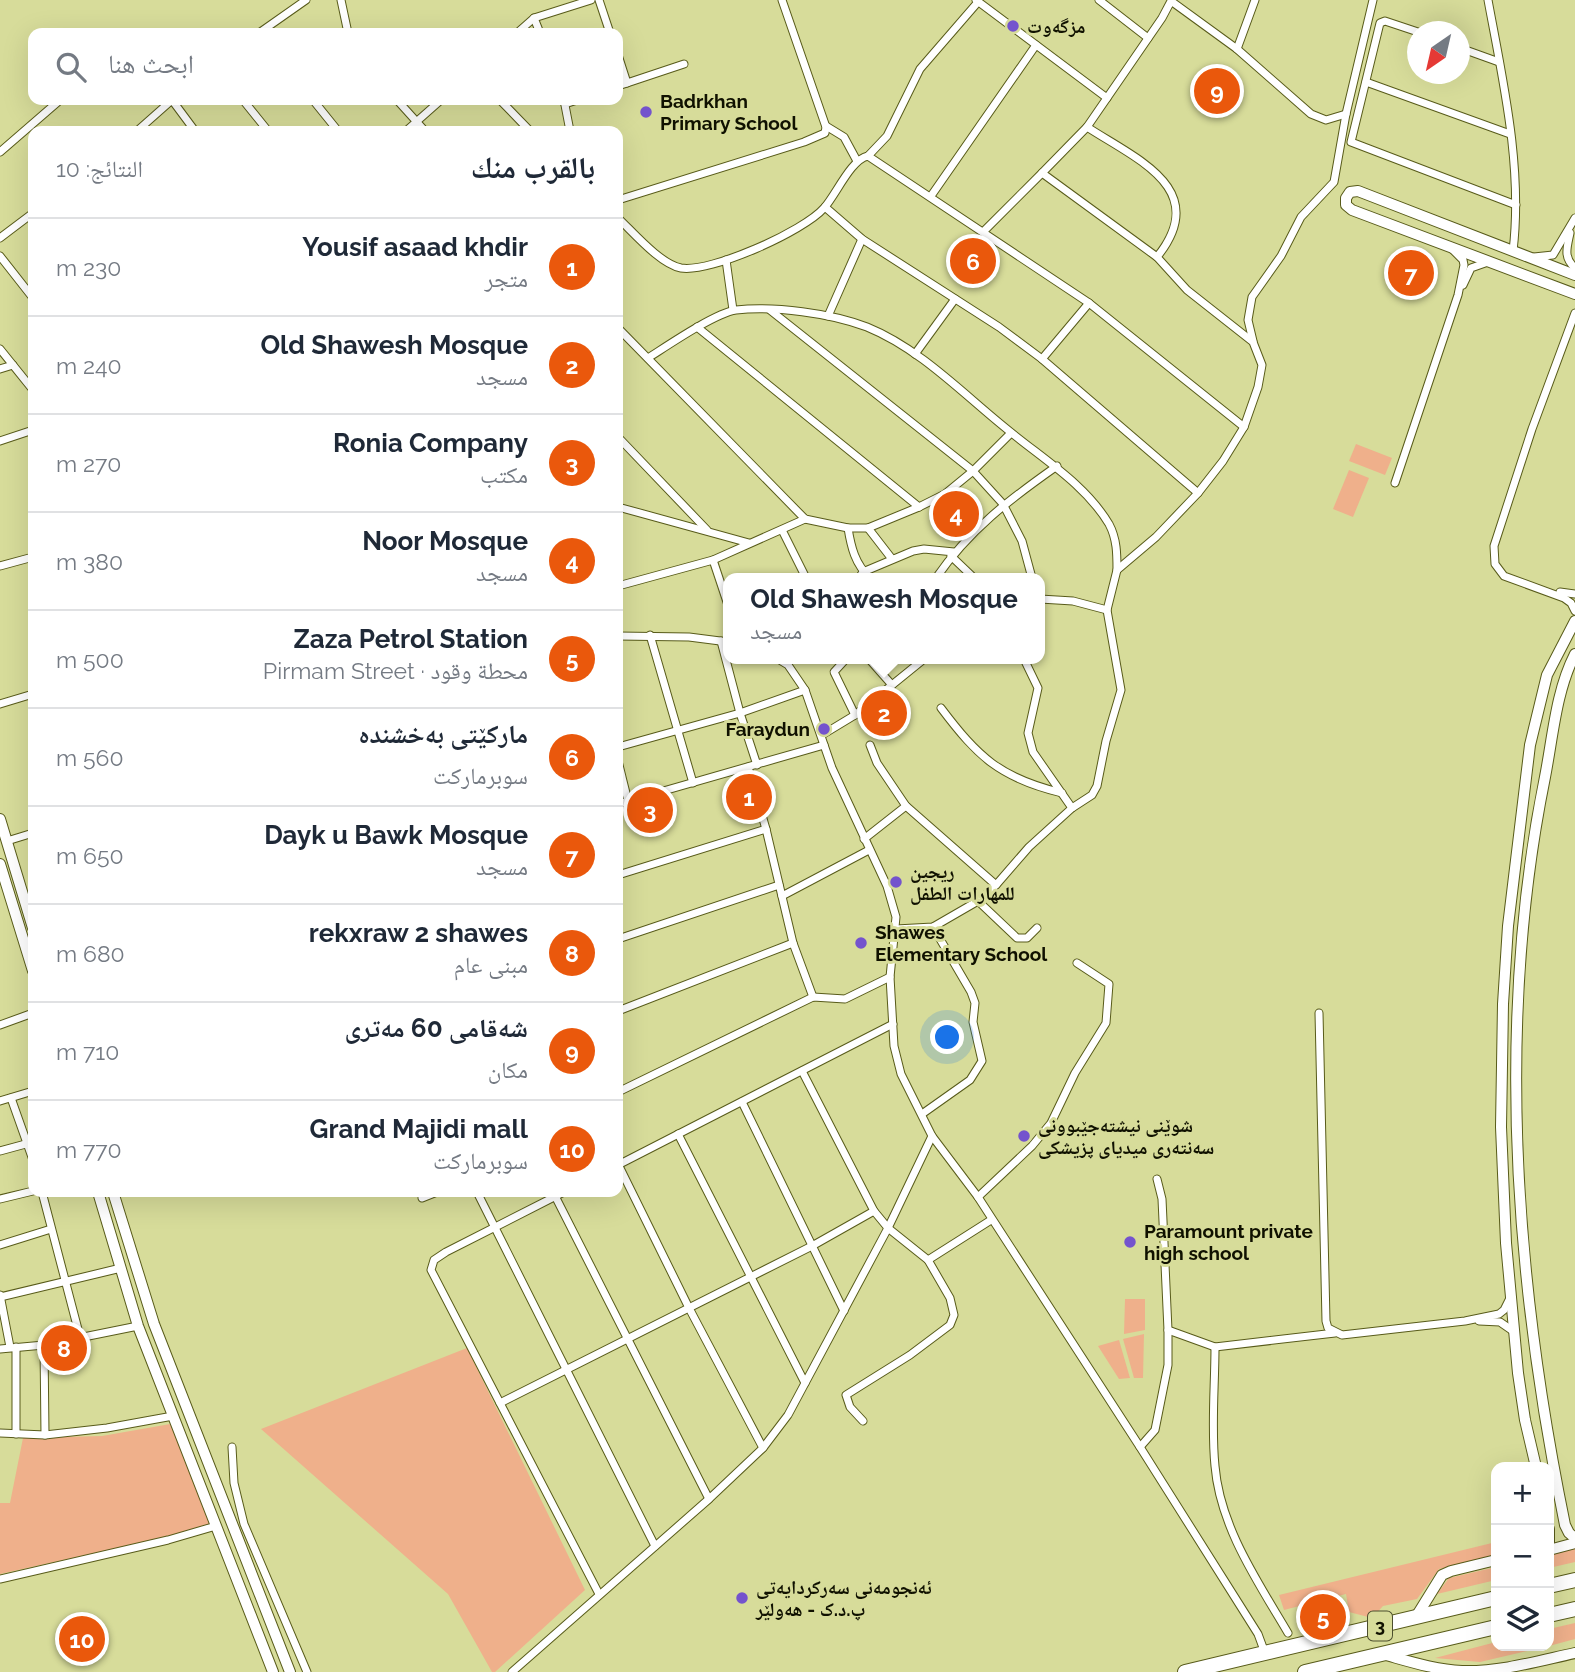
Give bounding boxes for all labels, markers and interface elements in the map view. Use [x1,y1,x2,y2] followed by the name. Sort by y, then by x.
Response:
[1027,15,1086,37] place label: مزگەوت
[1005,18,1021,34] marker: مزگەوت
[1407,21,1470,84] north arrow
[28,28,623,105] search box
[52,48,90,86] icon: search
[108,49,194,79] text: ابحث هنا
[1194,65,1240,117] pin: 9
[660,90,798,134] place label: Badrkhan Primary School
[638,104,654,120] marker: Badrkhan Primary School
[471,150,595,185] text: بالقرب منك
[56,155,143,182] text: النتائج: 10
[302,232,528,262] text: Yousif asaad khdir
[950,235,996,287] pin: 6
[1388,247,1434,299] pin: 7
[56,254,121,281] text: 230 m
[566,254,578,281] text: 1
[485,265,528,292] text: متجر
[260,330,528,360] text: Old Shawesh Mosque
[56,352,122,379] text: 240 m
[566,352,579,379] text: 2
[476,363,528,390] text: مسجد
[333,428,528,458] text: Ronia Company
[56,450,121,477] text: 270 m
[566,450,578,477] text: 3
[480,461,528,488] text: مكتب
[933,488,979,540] pin: 4
[362,526,528,556] text: Noor Mosque
[56,548,123,575] text: 380 m
[565,548,579,575] text: 4
[476,559,528,586] text: مسجد
[723,573,1045,664] popup
[750,584,1018,614] text: Old Shawesh Mosque
[750,617,802,644] text: مسجد
[294,624,528,654] text: Zaza Petrol Station
[56,646,124,673] text: 500 m
[566,646,578,673] text: 5
[263,657,528,684] text: محطة وقود · Pirmam Street
[861,687,907,739] pin: 2
[726,718,810,740] place label: Faraydun
[358,719,528,749] text: مارکێتی بەخشندە
[816,721,832,737] marker: Faraydun
[56,744,124,771] text: 560 m
[565,744,579,771] text: 6
[433,762,528,789] text: سوبرماركت
[726,771,772,823] pin: 1
[627,784,673,836] pin: 3
[264,820,528,850] text: Dayk u Bawk Mosque
[56,842,124,869] text: 650 m
[566,842,578,869] text: 7
[476,853,528,880] text: مسجد
[910,860,1015,905] place label: ريجين للمهارات الطفل
[888,874,904,890] marker: ريجين للمهارات الطفل
[309,918,528,948] text: rekxraw 2 shawes
[875,921,1048,965] place label: Shawes Elementary School
[853,935,869,951] marker: Shawes Elementary School
[56,940,125,967] text: 680 m
[565,940,579,967] text: 8
[454,951,528,978] text: مبنى عام
[344,1013,528,1043] text: شەقامی 60 مەتری
[930,1020,964,1054] your location
[56,1038,119,1065] text: 710 m
[565,1038,579,1065] text: 9
[488,1056,528,1083] text: مكان
[310,1114,528,1144] text: Grand Majidi mall
[1038,1114,1214,1159] place label: شوێنی نیشتەجێبوونی سەنتەری میدیای پزیشکی
[1016,1128,1032,1144] marker: شوێنی نیشتەجێبوونی سەنتەری میدیای پزیشکی
[56,1136,122,1163] text: 770 m
[559,1136,585,1163] text: 10
[433,1147,528,1174] text: سوبرماركت
[1144,1220,1313,1264] place label: Paramount private high school
[1122,1234,1138,1250] marker: Paramount private high school
[41,1322,87,1374] pin: 8
[1491,1462,1554,1651] map controls
[1491,1462,1554,1525] button: +
[1491,1525,1554,1588] button: −
[755,1576,932,1621] place label: ئەنجومەنی سەرکردایەتی پ.د.ک - هەولێر
[1491,1588,1554,1651] button: layers
[734,1590,750,1606] marker: ئەنجومەنی سەرکردایەتی پ.د.ک - هەولێر
[1300,1591,1346,1643] pin: 5
[1368,1611,1392,1640] road number: 3
[59,1613,105,1665] pin: 10

